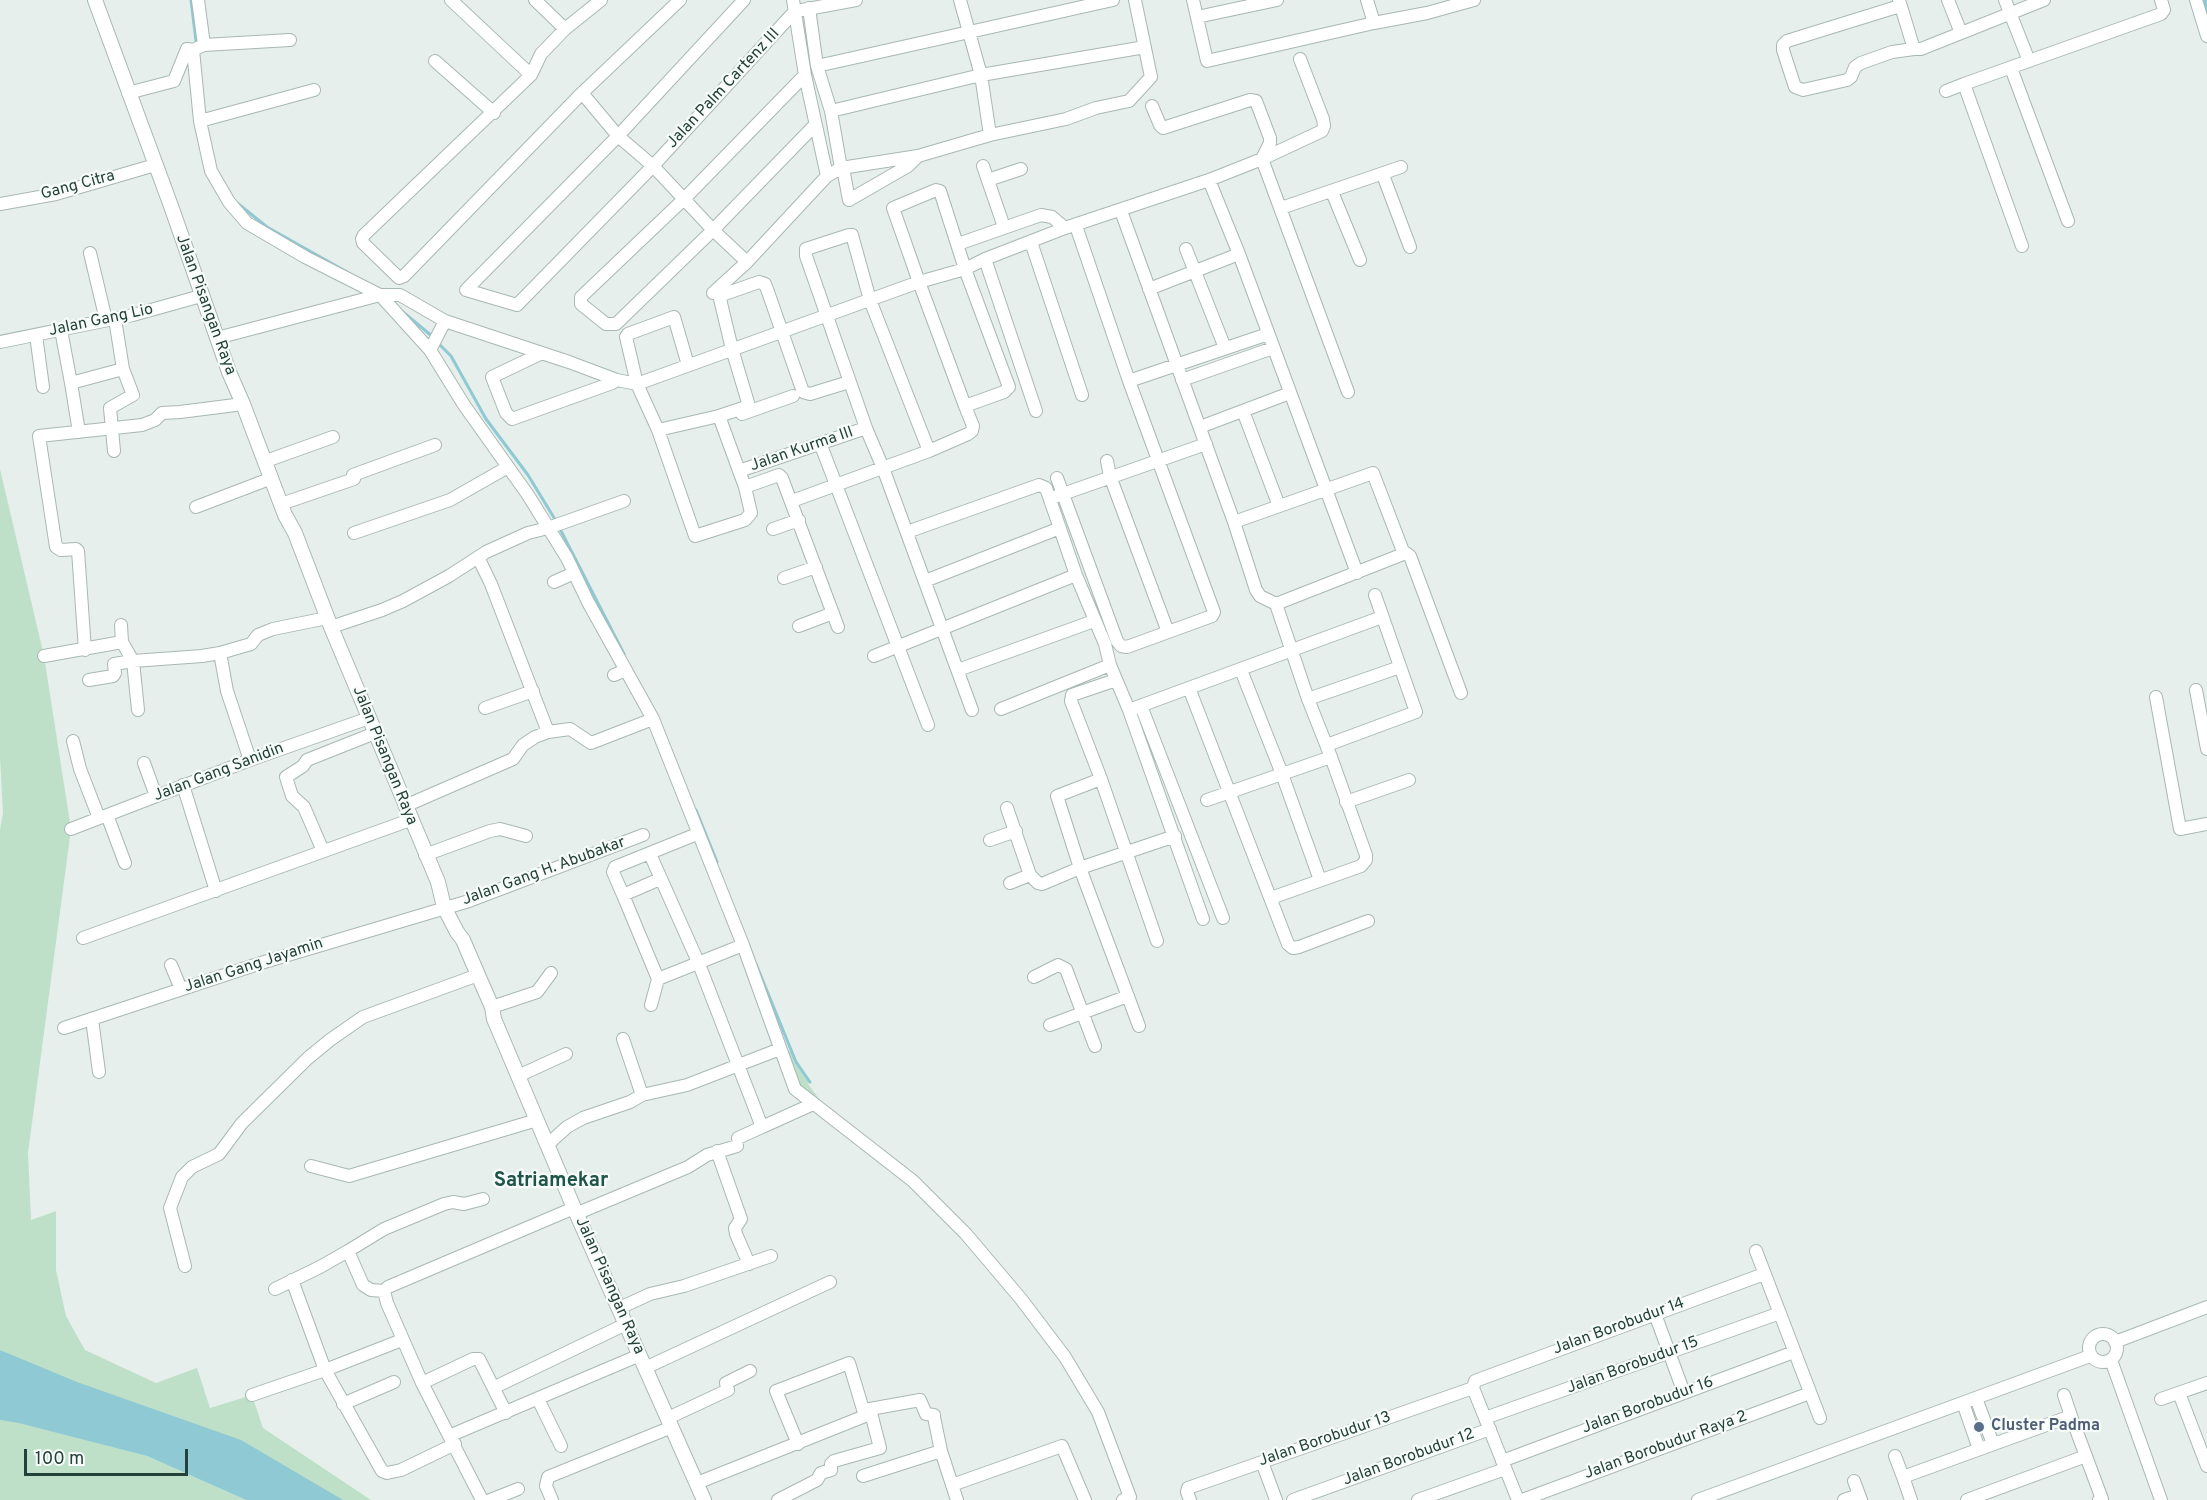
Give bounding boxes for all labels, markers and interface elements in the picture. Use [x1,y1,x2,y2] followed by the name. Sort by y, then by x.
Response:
[664,25,784,153] street label: Jalan Palm Cartenz III
[39,167,117,205] street label: Gang Citra
[171,232,239,378] street label: Jalan Pisangan Raya
[47,301,155,341] street label: Jalan Gang Lio
[748,423,856,477] street label: Jalan Kurma III
[347,684,421,828] street label: Jalan Pisangan Raya
[151,739,287,807] street label: Jalan Gang Sanidin
[460,834,628,910] street label: Jalan Gang H. Abubakar
[182,934,326,998] street label: Jalan Gang Jayamin
[494,1170,608,1194] district label: Satriamekar
[570,1214,648,1358] street label: Jalan Pisangan Raya
[1551,1294,1687,1360] street label: Jalan Borobudur 14
[1564,1333,1702,1399] street label: Jalan Borobudur 15
[1580,1373,1716,1439] street label: Jalan Borobudur 16
[1256,1408,1394,1472] street label: Jalan Borobudur 13
[1582,1408,1750,1484] street label: Jalan Borobudur Raya 2
[1991,1417,2100,1437] place label: Cluster Padma
[1972,1420,1986,1434] marker: Cluster Padma
[1341,1425,1477,1491] street label: Jalan Borobudur 12
[27,1437,190,1475] scale bar
[35,1448,84,1471] text: 100 m

